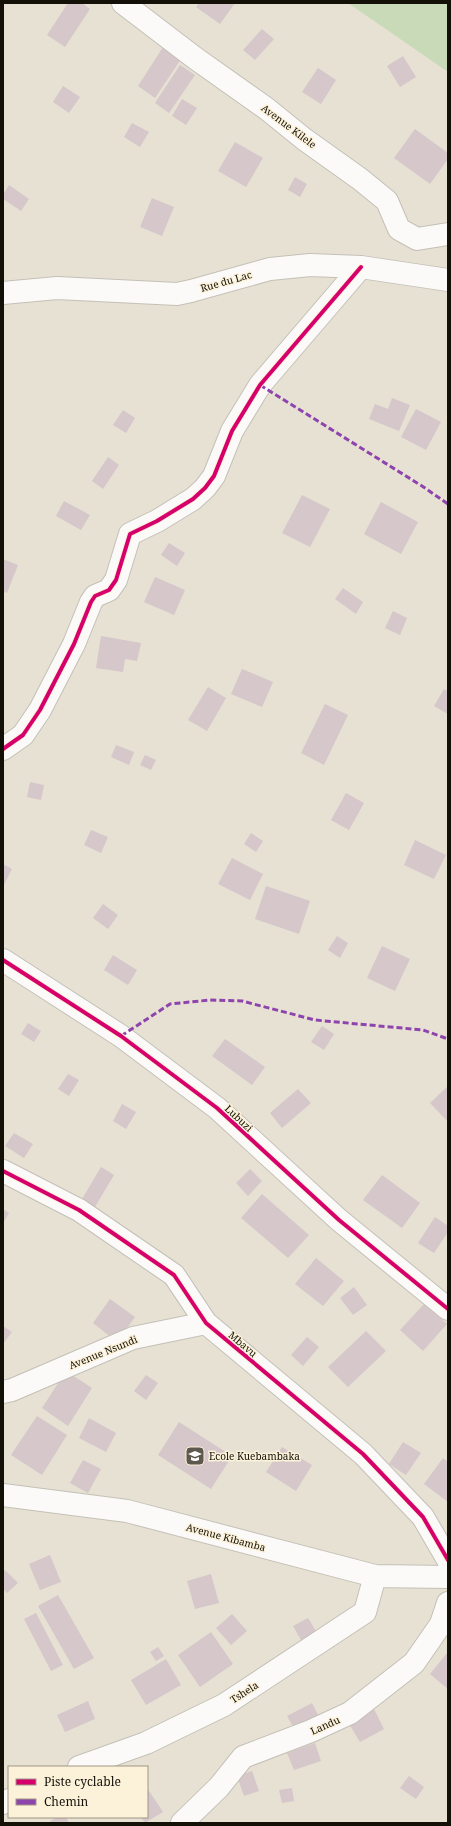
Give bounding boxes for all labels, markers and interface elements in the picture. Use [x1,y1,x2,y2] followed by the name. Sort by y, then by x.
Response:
[259,101,319,151] street label: Avenue Kilele
[199,267,253,295] street label: Rue du Lac
[222,1101,257,1135] street label: Lubuzi
[226,1328,261,1360] street label: Mbavu
[67,1332,140,1372] street label: Avenue Nsundi
[184,1445,206,1467] school or university icon: Ecole Kuebambaka
[209,1449,300,1463] place label: Ecole Kuebambaka
[185,1520,268,1554] street label: Avenue Kibamba
[227,1677,261,1706] street label: Tshela
[308,1712,343,1738] street label: Landu
[8,1766,148,1818] legend
[44,1773,121,1790] text: Piste cyclable
[44,1793,89,1810] text: Chemin

